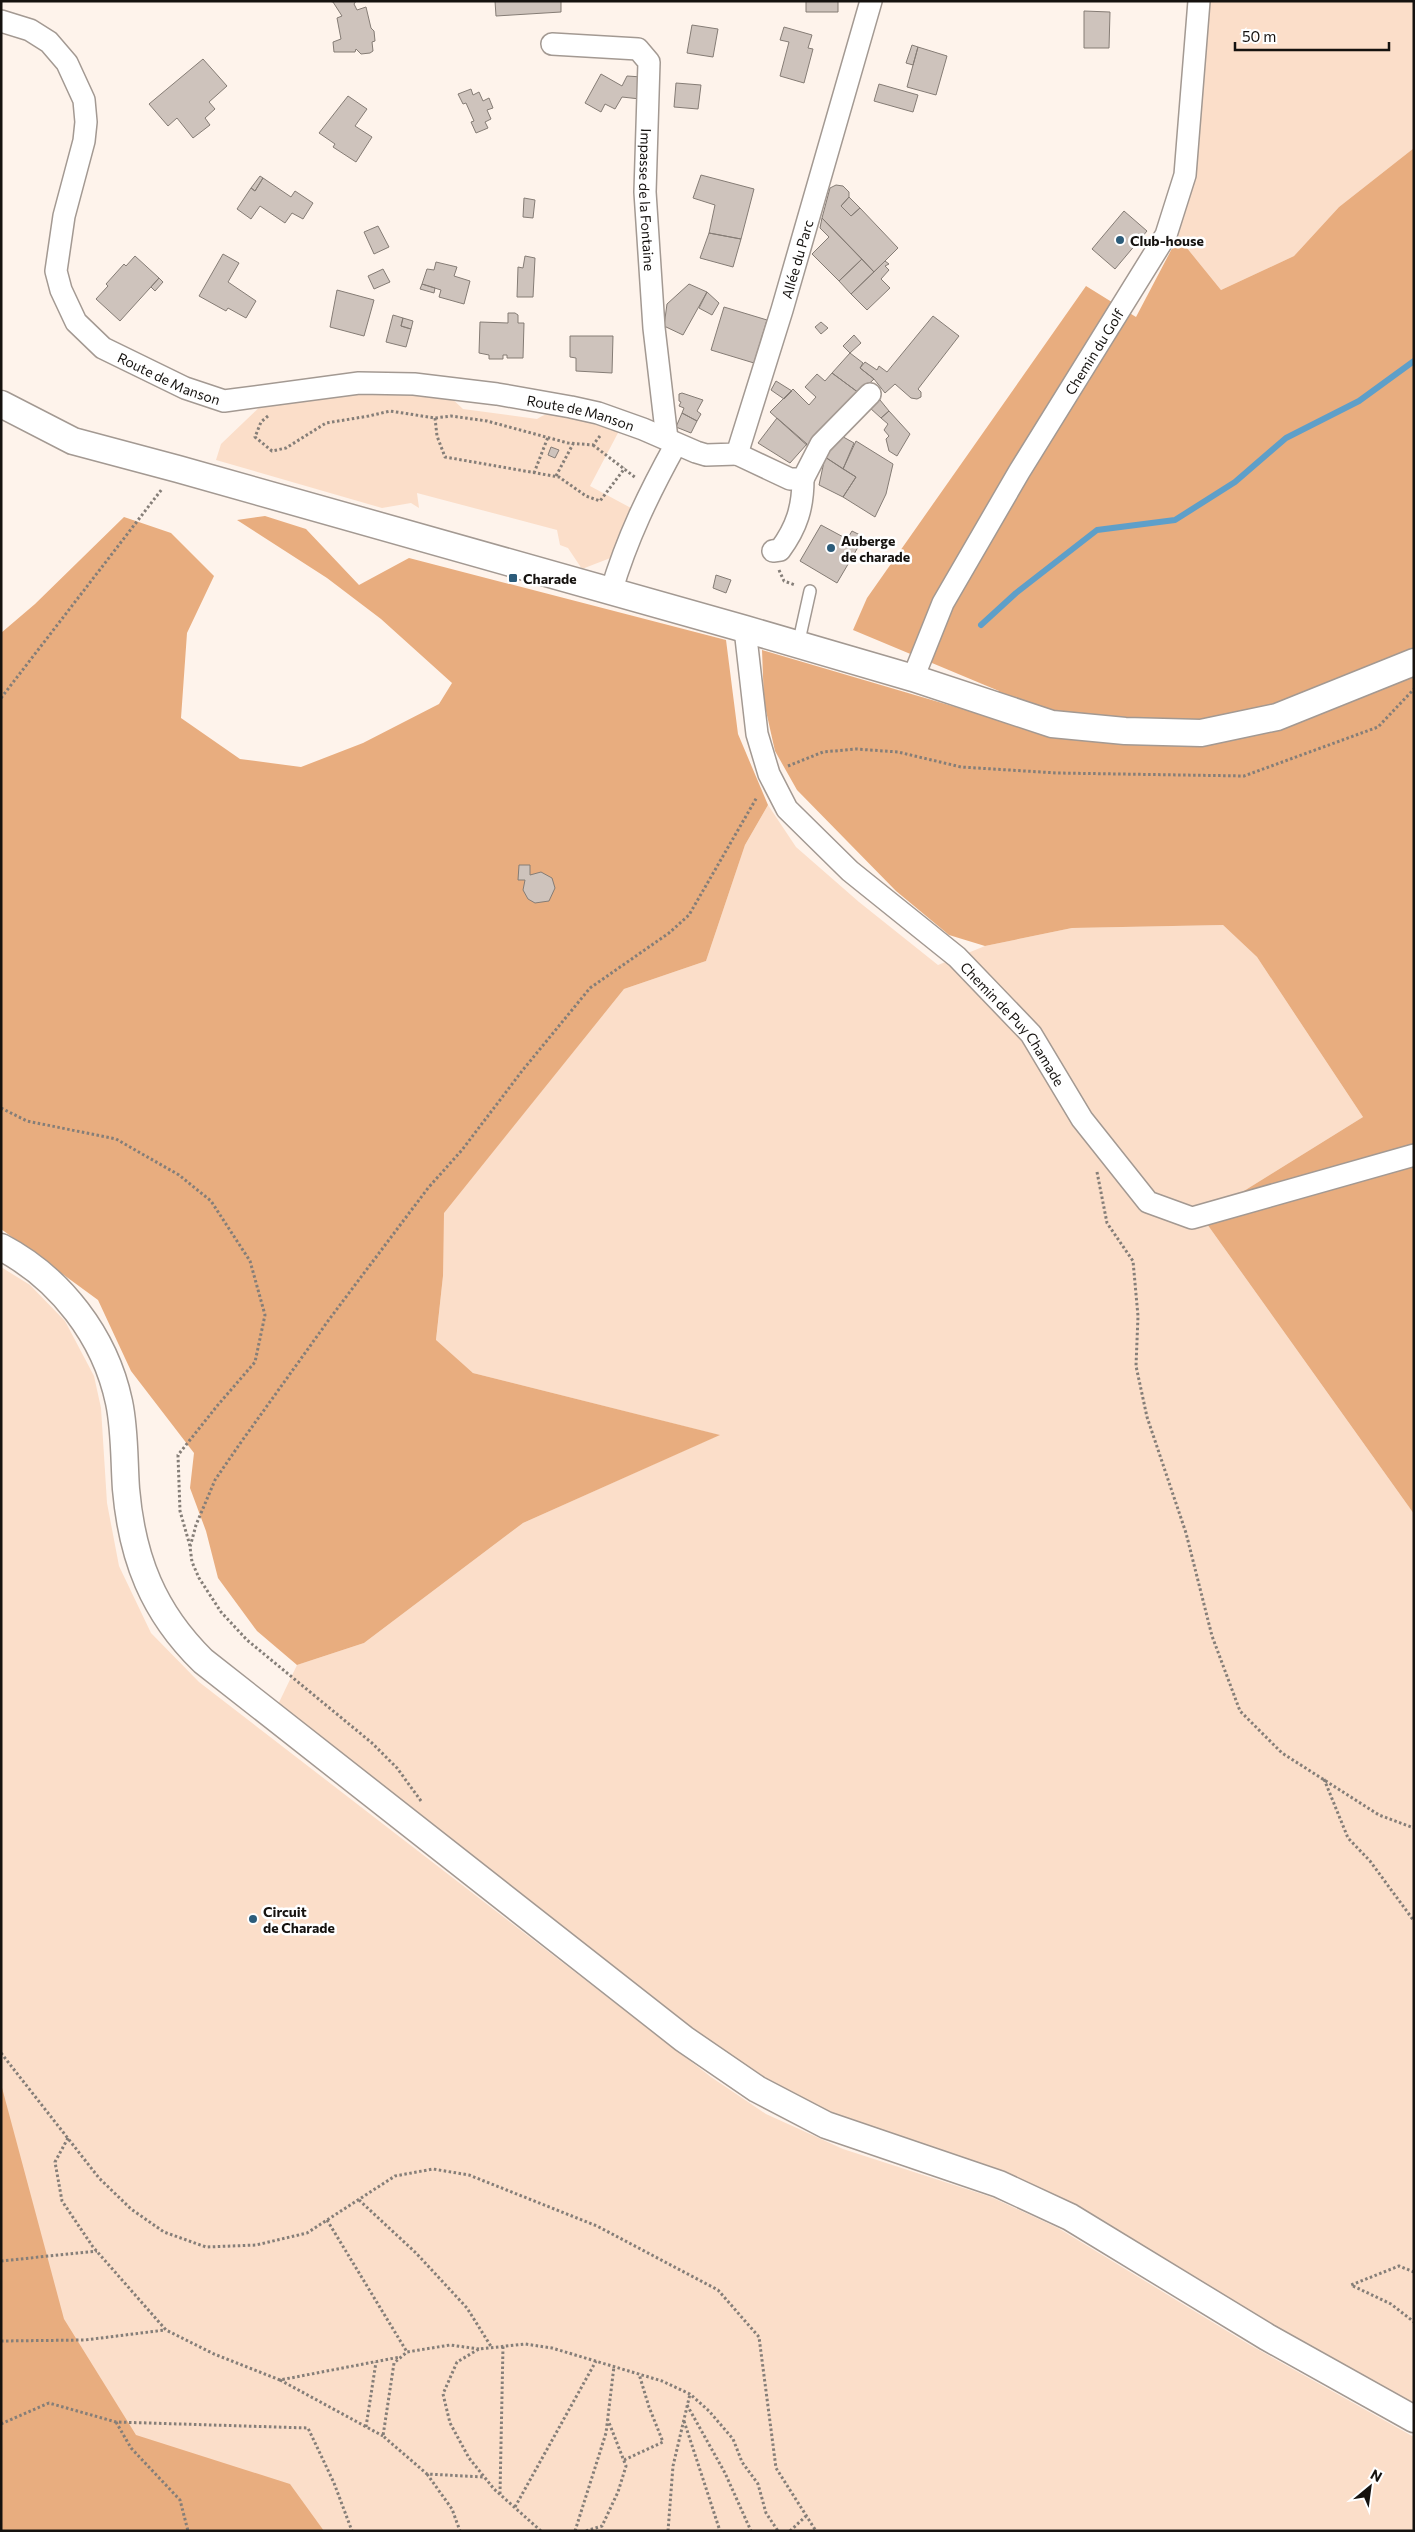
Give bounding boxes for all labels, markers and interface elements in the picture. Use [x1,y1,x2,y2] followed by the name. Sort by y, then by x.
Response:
[1235,20,1389,52] scale bar
[1242,27,1276,45] text: 50 m
[636,128,659,271] street label: Impasse de la Fontaine
[777,217,816,300] street label: Allée du Parc
[1130,232,1204,249] place label: Club-house
[1114,234,1126,246] marker: Club-house
[1061,305,1127,398] street label: Chemin du Golf
[115,348,223,408] street label: Route de Manson
[526,391,637,434] street label: Route de Manson
[841,532,910,565] place label: Auberge de charade
[825,542,837,554] marker: Auberge de charade
[523,570,577,587] place label: Charade
[507,572,519,584] marker: Charade
[957,958,1069,1089] street label: Chemin de Puy Chamade
[263,1903,335,1936] place label: Circuit de Charade
[247,1913,259,1925] marker: Circuit de Charade
[1345,2462,1395,2512] north arrow
[1368,2465,1385,2485] text: N

